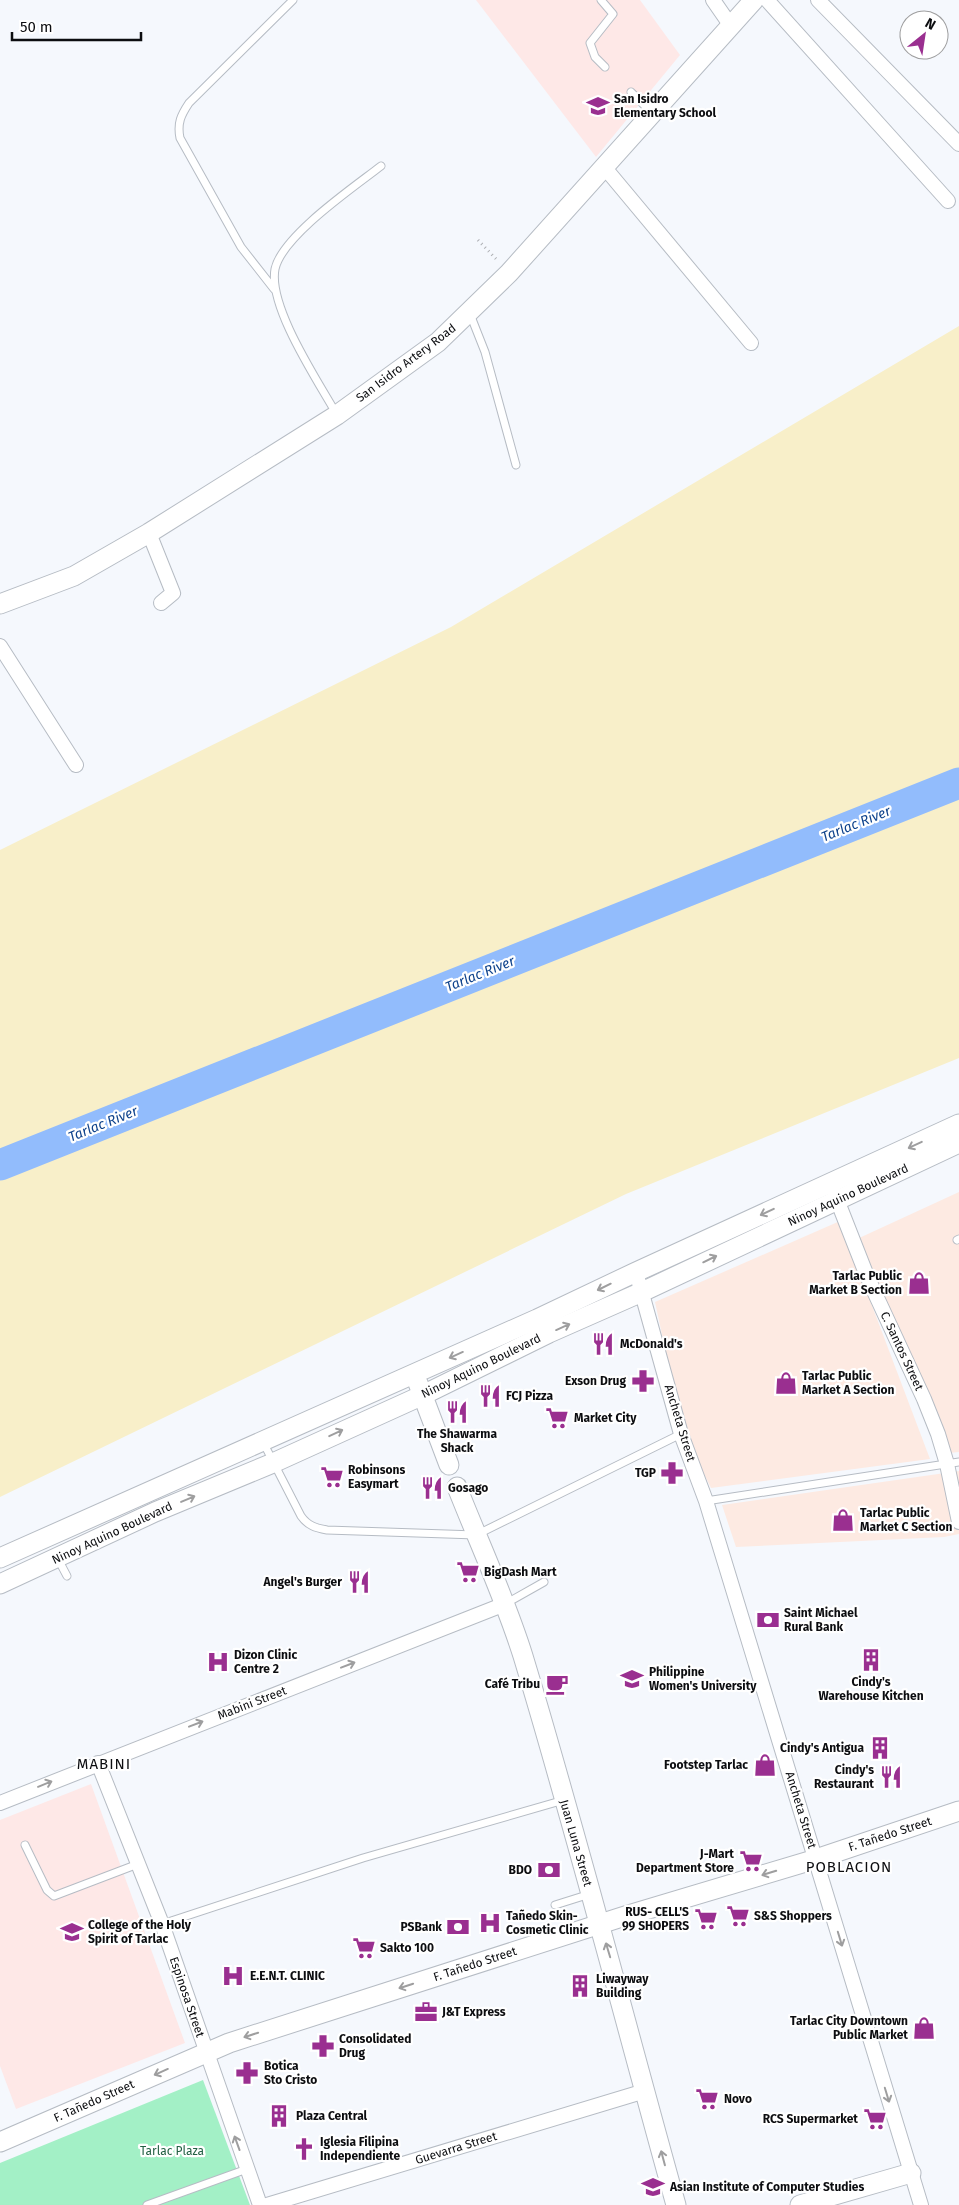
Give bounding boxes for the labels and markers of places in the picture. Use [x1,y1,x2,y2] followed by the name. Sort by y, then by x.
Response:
[614,92,717,120] place label: San Isidro Elementary School
[585,93,611,119] school or university icon: San Isidro Elementary School
[809,1269,902,1297] place label: Tarlac Public Market B Section
[906,1270,932,1296] shop icon: Tarlac Public Market B Section
[590,1331,616,1357] restaurant icon: McDonald's
[620,1337,683,1351] place label: McDonald's
[630,1368,656,1394] pharmacy icon: Exson Drug
[802,1369,895,1397] place label: Tarlac Public Market A Section
[773,1370,799,1396] shop icon: Tarlac Public Market A Section
[565,1374,626,1388] place label: Exson Drug
[477,1383,503,1409] restaurant icon: FCJ Pizza
[506,1389,553,1403] place label: FCJ Pizza
[444,1399,470,1425] restaurant icon: The Shawarma Shack
[544,1405,570,1431] supermarket icon: Market City
[574,1411,637,1425] place label: Market City
[417,1427,497,1455] place label: The Shawarma Shack
[659,1460,685,1486] pharmacy icon: TGP
[348,1463,405,1491] place label: Robinsons Easymart
[319,1464,345,1490] supermarket icon: Robinsons Easymart
[635,1466,656,1480] place label: TGP
[419,1475,445,1501] restaurant icon: Gosago
[448,1481,488,1495] place label: Gosago
[860,1506,952,1534] place label: Tarlac Public Market C Section
[830,1507,856,1533] shop icon: Tarlac Public Market C Section
[455,1559,481,1585] supermarket icon: BigDash Mart
[484,1565,557,1579] place label: BigDash Mart
[346,1569,372,1595] restaurant icon: Angel's Burger
[263,1575,342,1589] place label: Angel's Burger
[784,1606,858,1634] place label: Saint Michael Rural Bank
[755,1607,781,1633] bank icon: Saint Michael Rural Bank
[858,1647,884,1673] building icon: Cindy's Warehouse Kitchen
[234,1648,297,1676] place label: Dizon Clinic Centre 2
[205,1649,231,1675] hospital icon: Dizon Clinic Centre 2
[649,1665,757,1693] place label: Philippine Women's University
[619,1666,645,1692] school or university icon: Philippine Women's University
[544,1671,570,1697] cafe icon: Café Tribu
[818,1675,924,1703] place label: Cindy's Warehouse Kitchen
[485,1677,540,1691] place label: Café Tribu
[867,1735,893,1761] building icon: Cindy's Antigua
[780,1741,864,1755] place label: Cindy's Antigua
[752,1752,778,1778] shop icon: Footstep Tarlac
[664,1758,748,1772] place label: Footstep Tarlac
[814,1763,874,1791] place label: Cindy's Restaurant
[878,1764,904,1790] restaurant icon: Cindy's Restaurant
[636,1847,734,1875] place label: J-Mart Department Store
[738,1848,764,1874] supermarket icon: J-Mart Department Store
[536,1857,562,1883] bank icon: BDO
[508,1863,532,1877] place label: BDO
[725,1903,751,1929] supermarket icon: S&S Shoppers
[622,1905,689,1933] place label: RUS- CELL'S 99 SHOPERS
[693,1906,719,1932] supermarket icon: RUS- CELL'S 99 SHOPERS
[506,1909,589,1937] place label: Tañedo Skin- Cosmetic Clinic
[754,1909,832,1923] place label: S&S Shoppers
[477,1910,503,1936] hospital icon: Tañedo Skin- Cosmetic Clinic
[445,1914,471,1940] bank icon: PSBank
[88,1918,192,1946] place label: College of the Holy Spirit of Tarlac
[59,1919,85,1945] school or university icon: College of the Holy Spirit of Tarlac
[401,1920,442,1934] place label: PSBank
[351,1935,377,1961] supermarket icon: Sakto 100
[380,1941,434,1955] place label: Sakto 100
[220,1963,246,1989] hospital icon: E.E.N.T. CLINIC
[250,1969,325,1983] place label: E.E.N.T. CLINIC
[596,1972,649,2000] place label: Liwayway Building
[567,1973,593,1999] building icon: Liwayway Building
[413,1999,439,2025] office icon: J&T Express
[441,2005,506,2019] place label: J&T Express
[790,2014,908,2042] place label: Tarlac City Downtown Public Market
[911,2015,937,2041] shop icon: Tarlac City Downtown Public Market
[339,2032,411,2060] place label: Consolidated Drug
[310,2033,336,2059] pharmacy icon: Consolidated Drug
[264,2059,317,2087] place label: Botica Sto Cristo
[234,2060,260,2086] pharmacy icon: Botica Sto Cristo
[694,2086,720,2112] supermarket icon: Novo
[724,2092,752,2106] place label: Novo
[266,2103,292,2129] building icon: Plaza Central
[862,2106,888,2132] supermarket icon: RCS Supermarket
[296,2109,368,2123] place label: Plaza Central
[763,2112,858,2126] place label: RCS Supermarket
[320,2135,401,2163] place label: Iglesia Filipina Independiente
[291,2136,317,2162] church icon: Iglesia Filipina Independiente
[640,2174,666,2200] school or university icon: Asian Institute of Computer Studies
[669,2180,864,2194] place label: Asian Institute of Computer Studies

